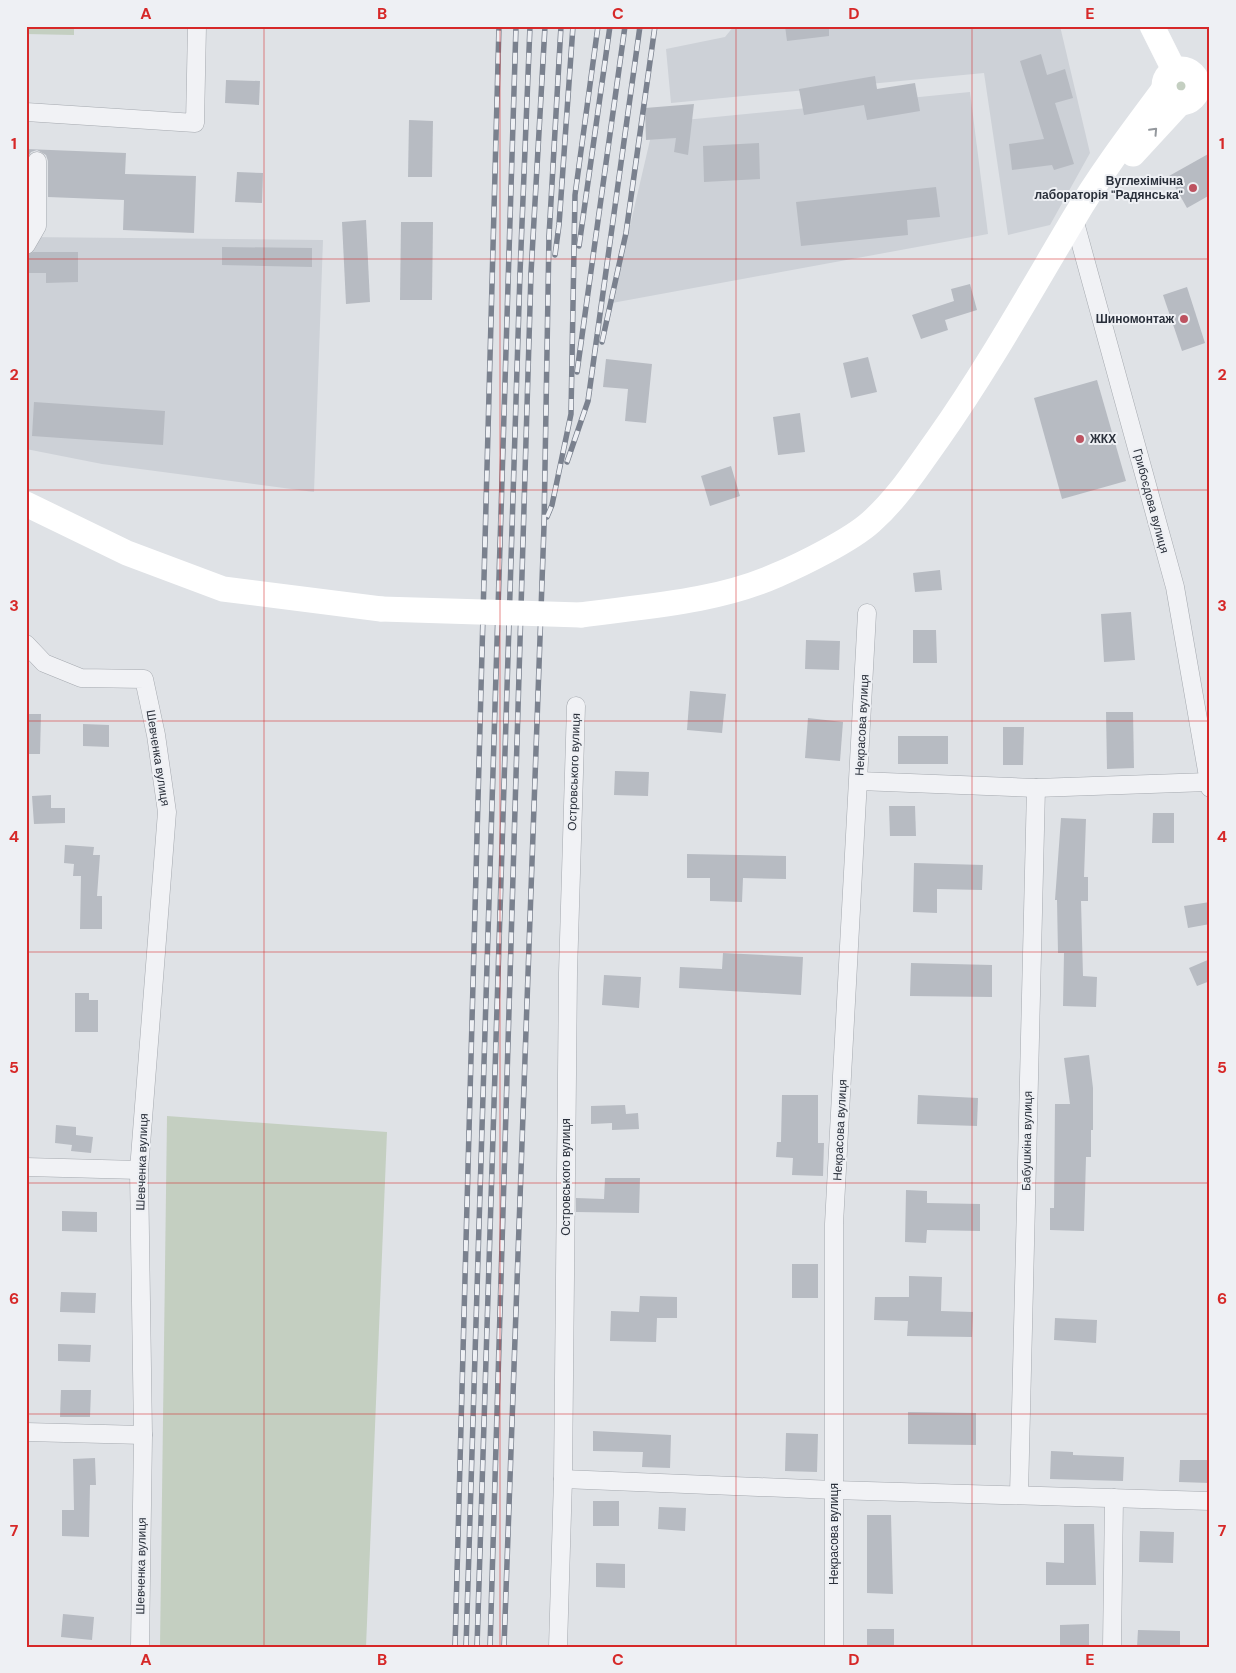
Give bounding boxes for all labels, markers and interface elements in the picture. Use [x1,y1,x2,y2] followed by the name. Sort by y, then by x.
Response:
[140,3,152,24] text: A
[377,3,387,24] text: B
[612,3,624,24] text: C
[848,3,860,24] text: D
[1085,3,1095,24] text: E
[1148,128,1157,137] one-way arrow
[11,133,17,154] text: 1
[1219,133,1225,154] text: 1
[1034,173,1183,203] place label: Вуглехімічна лабораторія "Радянська"
[1187,182,1199,194] marker: Вуглехімічна лабораторія "Радянська"
[1096,311,1174,327] place label: Шиномонтаж
[1178,313,1190,325] marker: Шиномонтаж
[9,364,19,385] text: 2
[1217,364,1227,385] text: 2
[1089,431,1116,447] place label: ЖКХ
[1074,433,1086,445] marker: ЖКХ
[1129,447,1173,555] street label: Грибоєдова вулиця
[9,595,19,616] text: 3
[1217,595,1227,616] text: 3
[851,674,873,776] street label: Некрасова вулиця
[142,709,174,807] street label: Шевченка вулиця
[564,713,584,831] street label: Островського вулиця
[9,826,19,847] text: 4
[1217,826,1227,847] text: 4
[9,1057,19,1078] text: 5
[1217,1057,1227,1078] text: 5
[829,1079,851,1181] street label: Некрасова вулиця
[1018,1091,1036,1191] street label: Бабушкіна вулиця
[132,1113,152,1211] street label: Шевченка вулиця
[558,1118,574,1236] street label: Островського вулиця
[9,1288,19,1309] text: 6
[1217,1288,1227,1309] text: 6
[826,1483,842,1585] street label: Некрасова вулиця
[132,1517,150,1615] street label: Шевченка вулиця
[10,1520,19,1541] text: 7
[1218,1520,1227,1541] text: 7
[140,1649,152,1670] text: A
[377,1649,387,1670] text: B
[612,1649,624,1670] text: C
[848,1649,860,1670] text: D
[1085,1649,1095,1670] text: E

